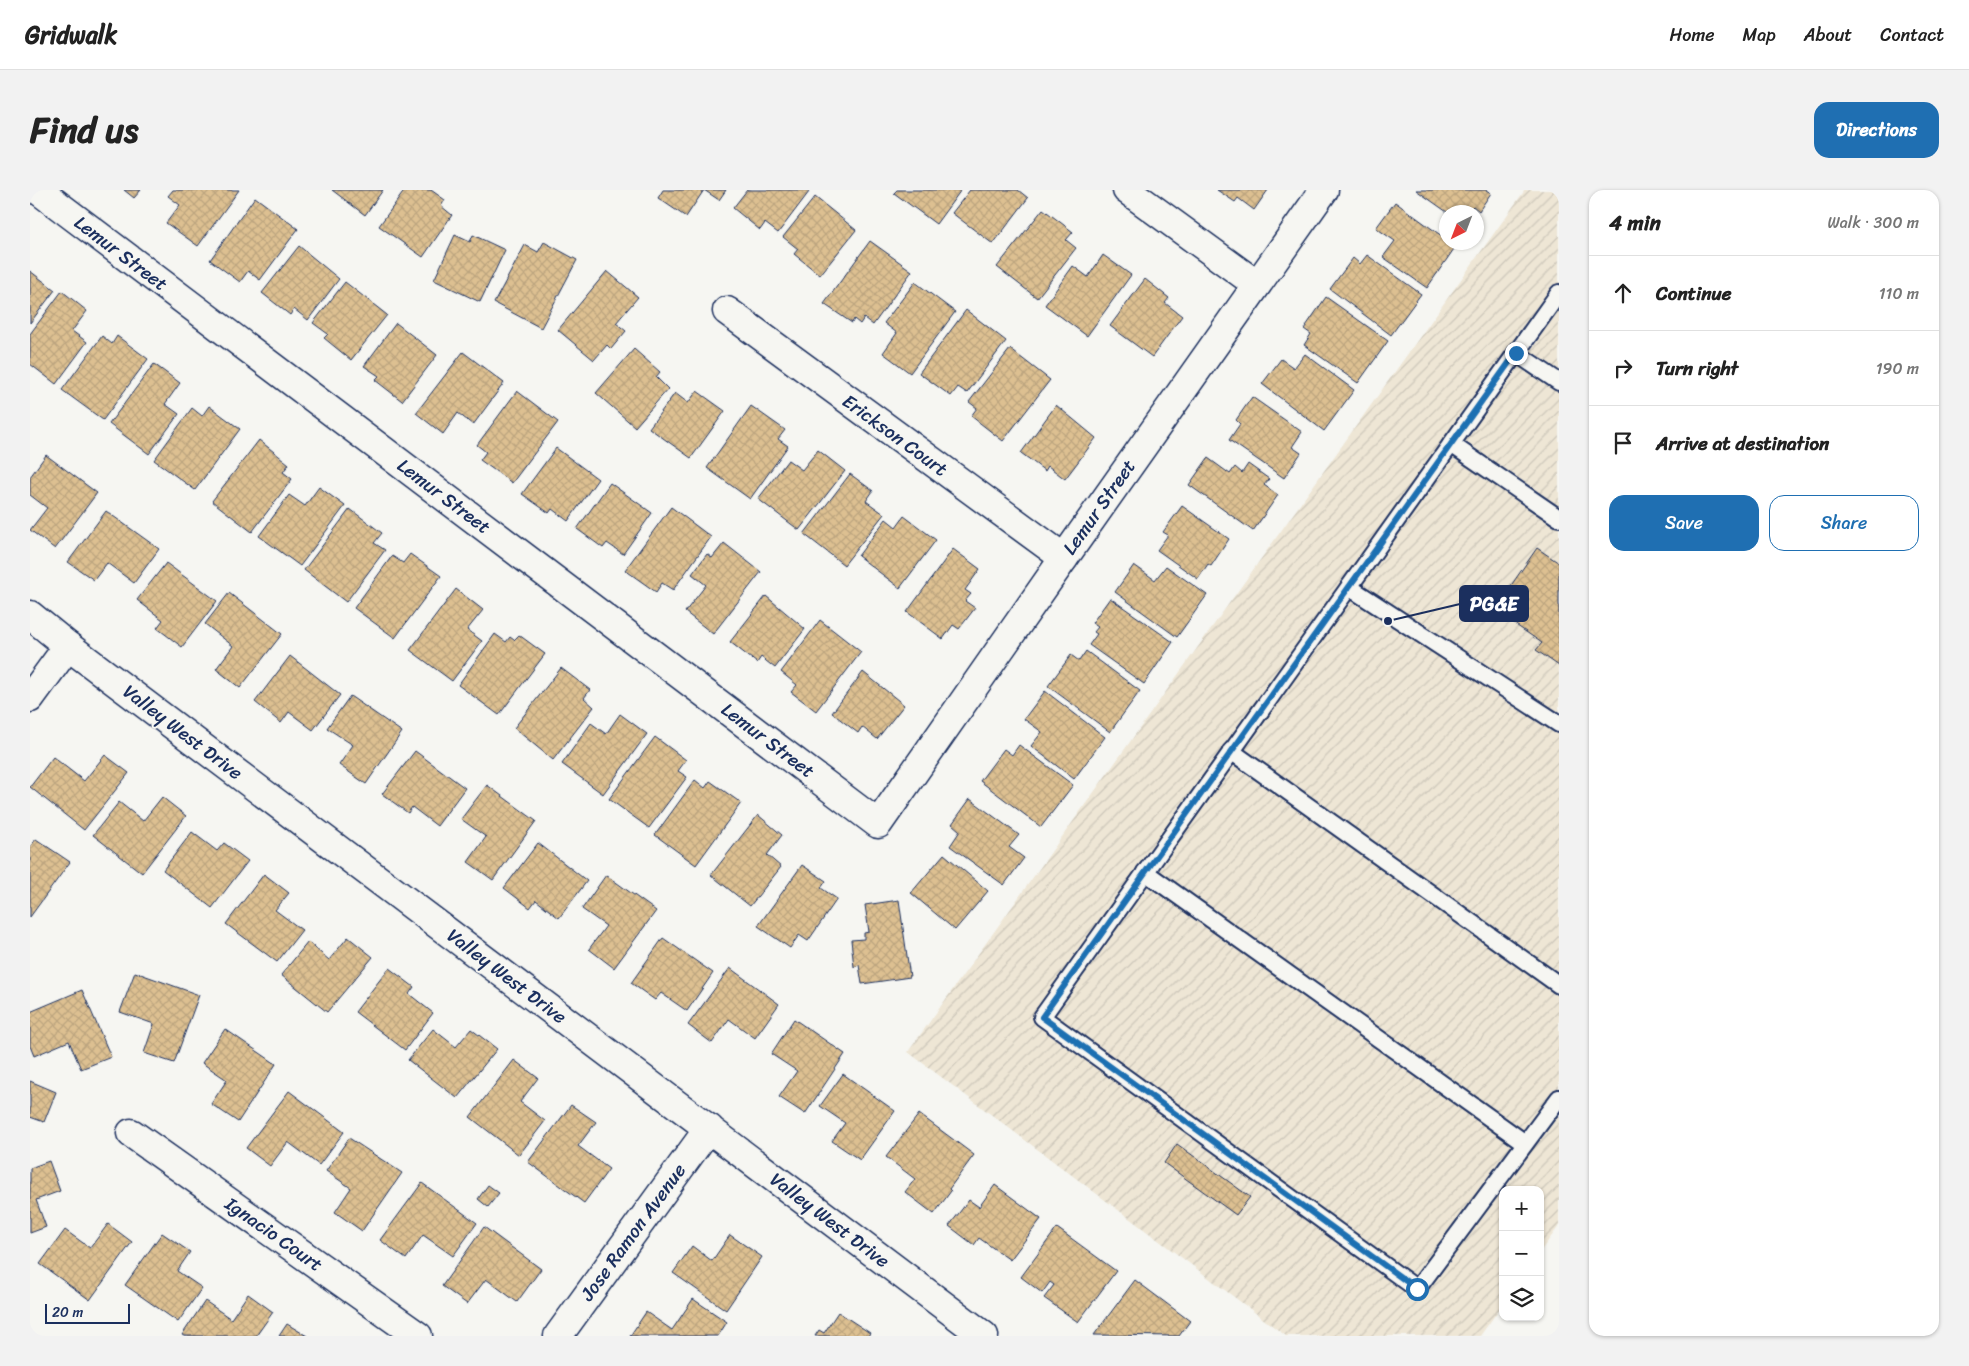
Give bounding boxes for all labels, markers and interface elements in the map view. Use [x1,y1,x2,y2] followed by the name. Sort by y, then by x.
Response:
[25,14,117,56] text: Gridwalk
[1670,19,1715,51] text: Home
[1743,19,1776,51] text: Map
[1804,19,1852,51] text: About
[1880,19,1944,51] text: Contact
[30,99,138,161] text: Find us
[1814,102,1939,158] button: Directions
[1609,204,1661,242] text: 4 min
[1439,205,1484,250] north arrow
[67,207,175,299] street label: Lemur Street
[1828,208,1919,237] text: Walk · 300 m
[1656,277,1732,310] text: Continue
[1609,279,1637,307] icon: ahead
[1879,279,1919,308] text: 110 m
[1505,342,1528,365] route end
[1656,352,1738,385] text: Turn right
[1609,354,1637,382] icon: right
[1876,354,1919,383] text: 190 m
[835,385,955,485] street label: Erickson Court
[1656,427,1829,460] text: Arrive at destination
[1609,429,1637,457] icon: arrive
[390,450,498,542] street label: Lemur Street
[1054,452,1144,562] street label: Lemur Street
[1609,495,1759,551] button: Save
[1769,495,1919,551] button: Share
[1460,586,1528,621] callout: PG&E
[1470,587,1520,622] text: PG&E
[116,676,250,789] street label: Valley West Drive
[714,694,822,786] street label: Lemur Street
[440,920,574,1033] street label: Valley West Drive
[571,1156,695,1309] street label: Jose Ramon Avenue
[763,1164,897,1277] street label: Valley West Drive
[1499,1186,1544,1321] map controls
[1499,1186,1544,1231] button: +
[217,1187,330,1280] street label: Ignacio Court
[1499,1231,1544,1276] button: −
[1499,1276,1544,1321] button: layers
[1406,1278,1429,1301] route start
[52,1300,83,1325] text: 20 m
[45,1301,130,1324] scale bar

